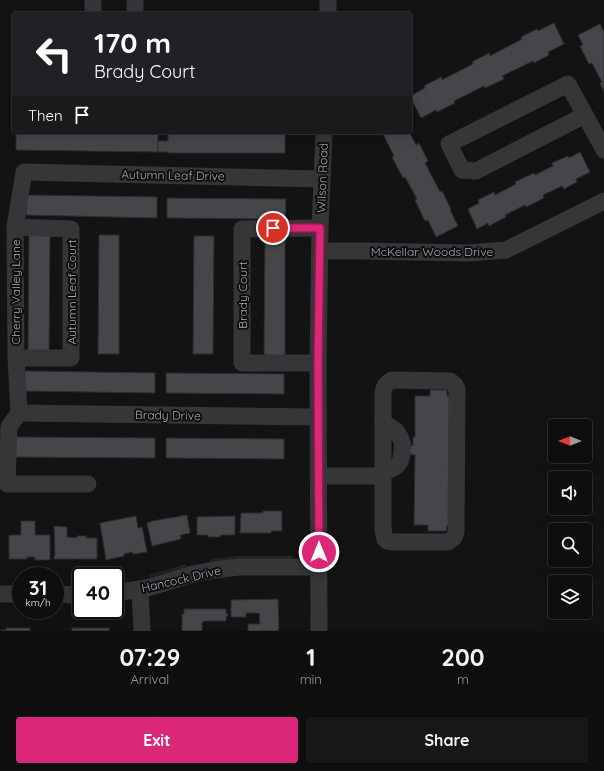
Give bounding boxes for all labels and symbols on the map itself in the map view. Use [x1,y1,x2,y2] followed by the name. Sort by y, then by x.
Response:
[313,143,331,213] street label: Wilson Road
[121,167,225,183] street label: Autumn Leaf Drive
[256,211,290,245] pin
[8,239,23,345] street label: Cherry Valley Lane
[64,239,79,345] street label: Autumn Leaf Court
[371,244,493,259] street label: McKellar Woods Drive
[235,261,250,329] street label: Brady Court
[135,407,201,423] street label: Brady Drive
[548,419,592,463] north arrow
[298,531,340,573] position arrow
[140,563,222,595] street label: Hancock Drive
[72,567,124,619] speed limit sign: 40

